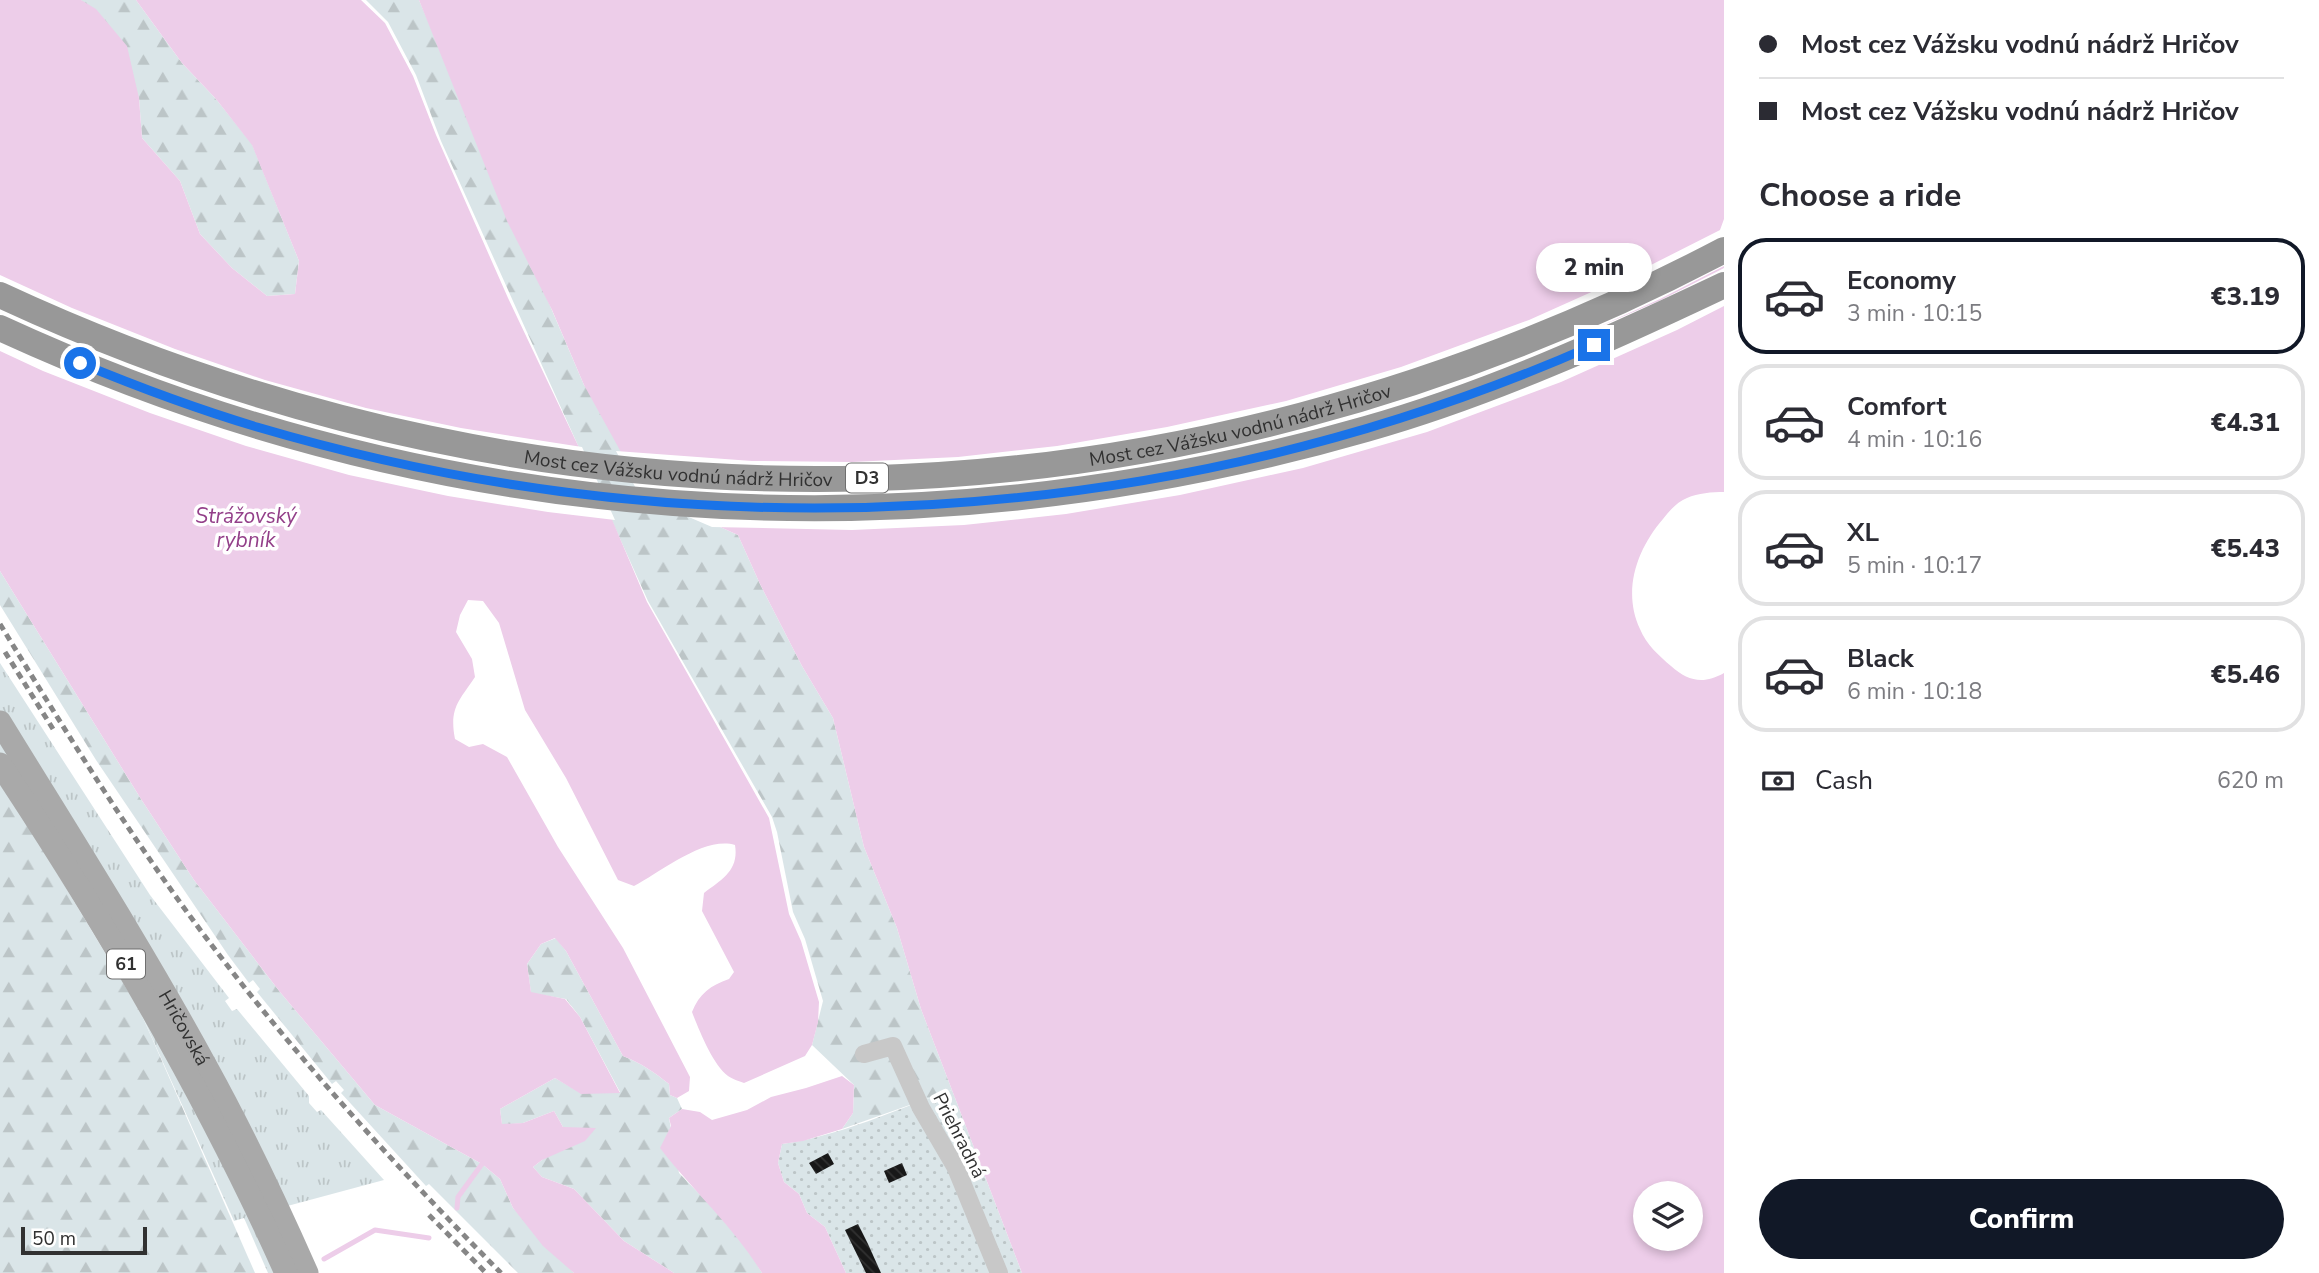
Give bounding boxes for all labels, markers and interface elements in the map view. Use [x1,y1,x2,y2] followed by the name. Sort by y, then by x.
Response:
[1801,27,2239,62] text: Most cez Vážsku vodnú nádrž Hričov
[1801,94,2239,129] text: Most cez Vážsku vodnú nádrž Hričov
[1759,174,1961,217] text: Choose a ride
[1536,244,1652,292] callout: 2 min
[1564,252,1624,283] text: 2 min
[1847,263,1956,298] text: Economy
[1763,265,1826,328] icon: car
[2211,279,2280,314] text: €3.19
[1847,298,1982,329] text: 3 min · 10:15
[1578,329,1610,361] route end
[64,347,96,379] route start
[1087,378,1395,473] street label: Most cez Vážsku vodnú nádrž Hričov
[1847,389,1947,424] text: Comfort
[1763,391,1826,454] icon: car
[2211,405,2280,440] text: €4.31
[1847,424,1982,455] text: 4 min · 10:16
[522,444,833,493] street label: Most cez Vážsku vodnú nádrž Hričov
[846,464,888,492] road number: D3
[195,502,298,554] water label: Strážovský rybník
[1847,515,1879,550] text: XL
[1763,517,1826,580] icon: car
[2211,531,2280,566] text: €5.43
[1847,550,1982,581] text: 5 min · 10:17
[1847,641,1914,676] text: Black
[1763,643,1826,706] icon: car
[2211,657,2280,692] text: €5.46
[1847,676,1982,707] text: 6 min · 10:18
[1759,762,1797,800] icon: cash
[1815,763,1873,798] text: Cash
[2217,765,2284,796] text: 620 m
[107,950,145,979] road number: 61
[152,986,215,1071] street label: Hričovská
[926,1088,992,1183] street label: Priehradná
[1759,1179,2284,1259] button: Confirm
[1633,1181,1703,1251] map controls
[1633,1181,1703,1251] button: layers
[21,1224,147,1256] scale bar
[32,1226,76,1252] text: 50 m

